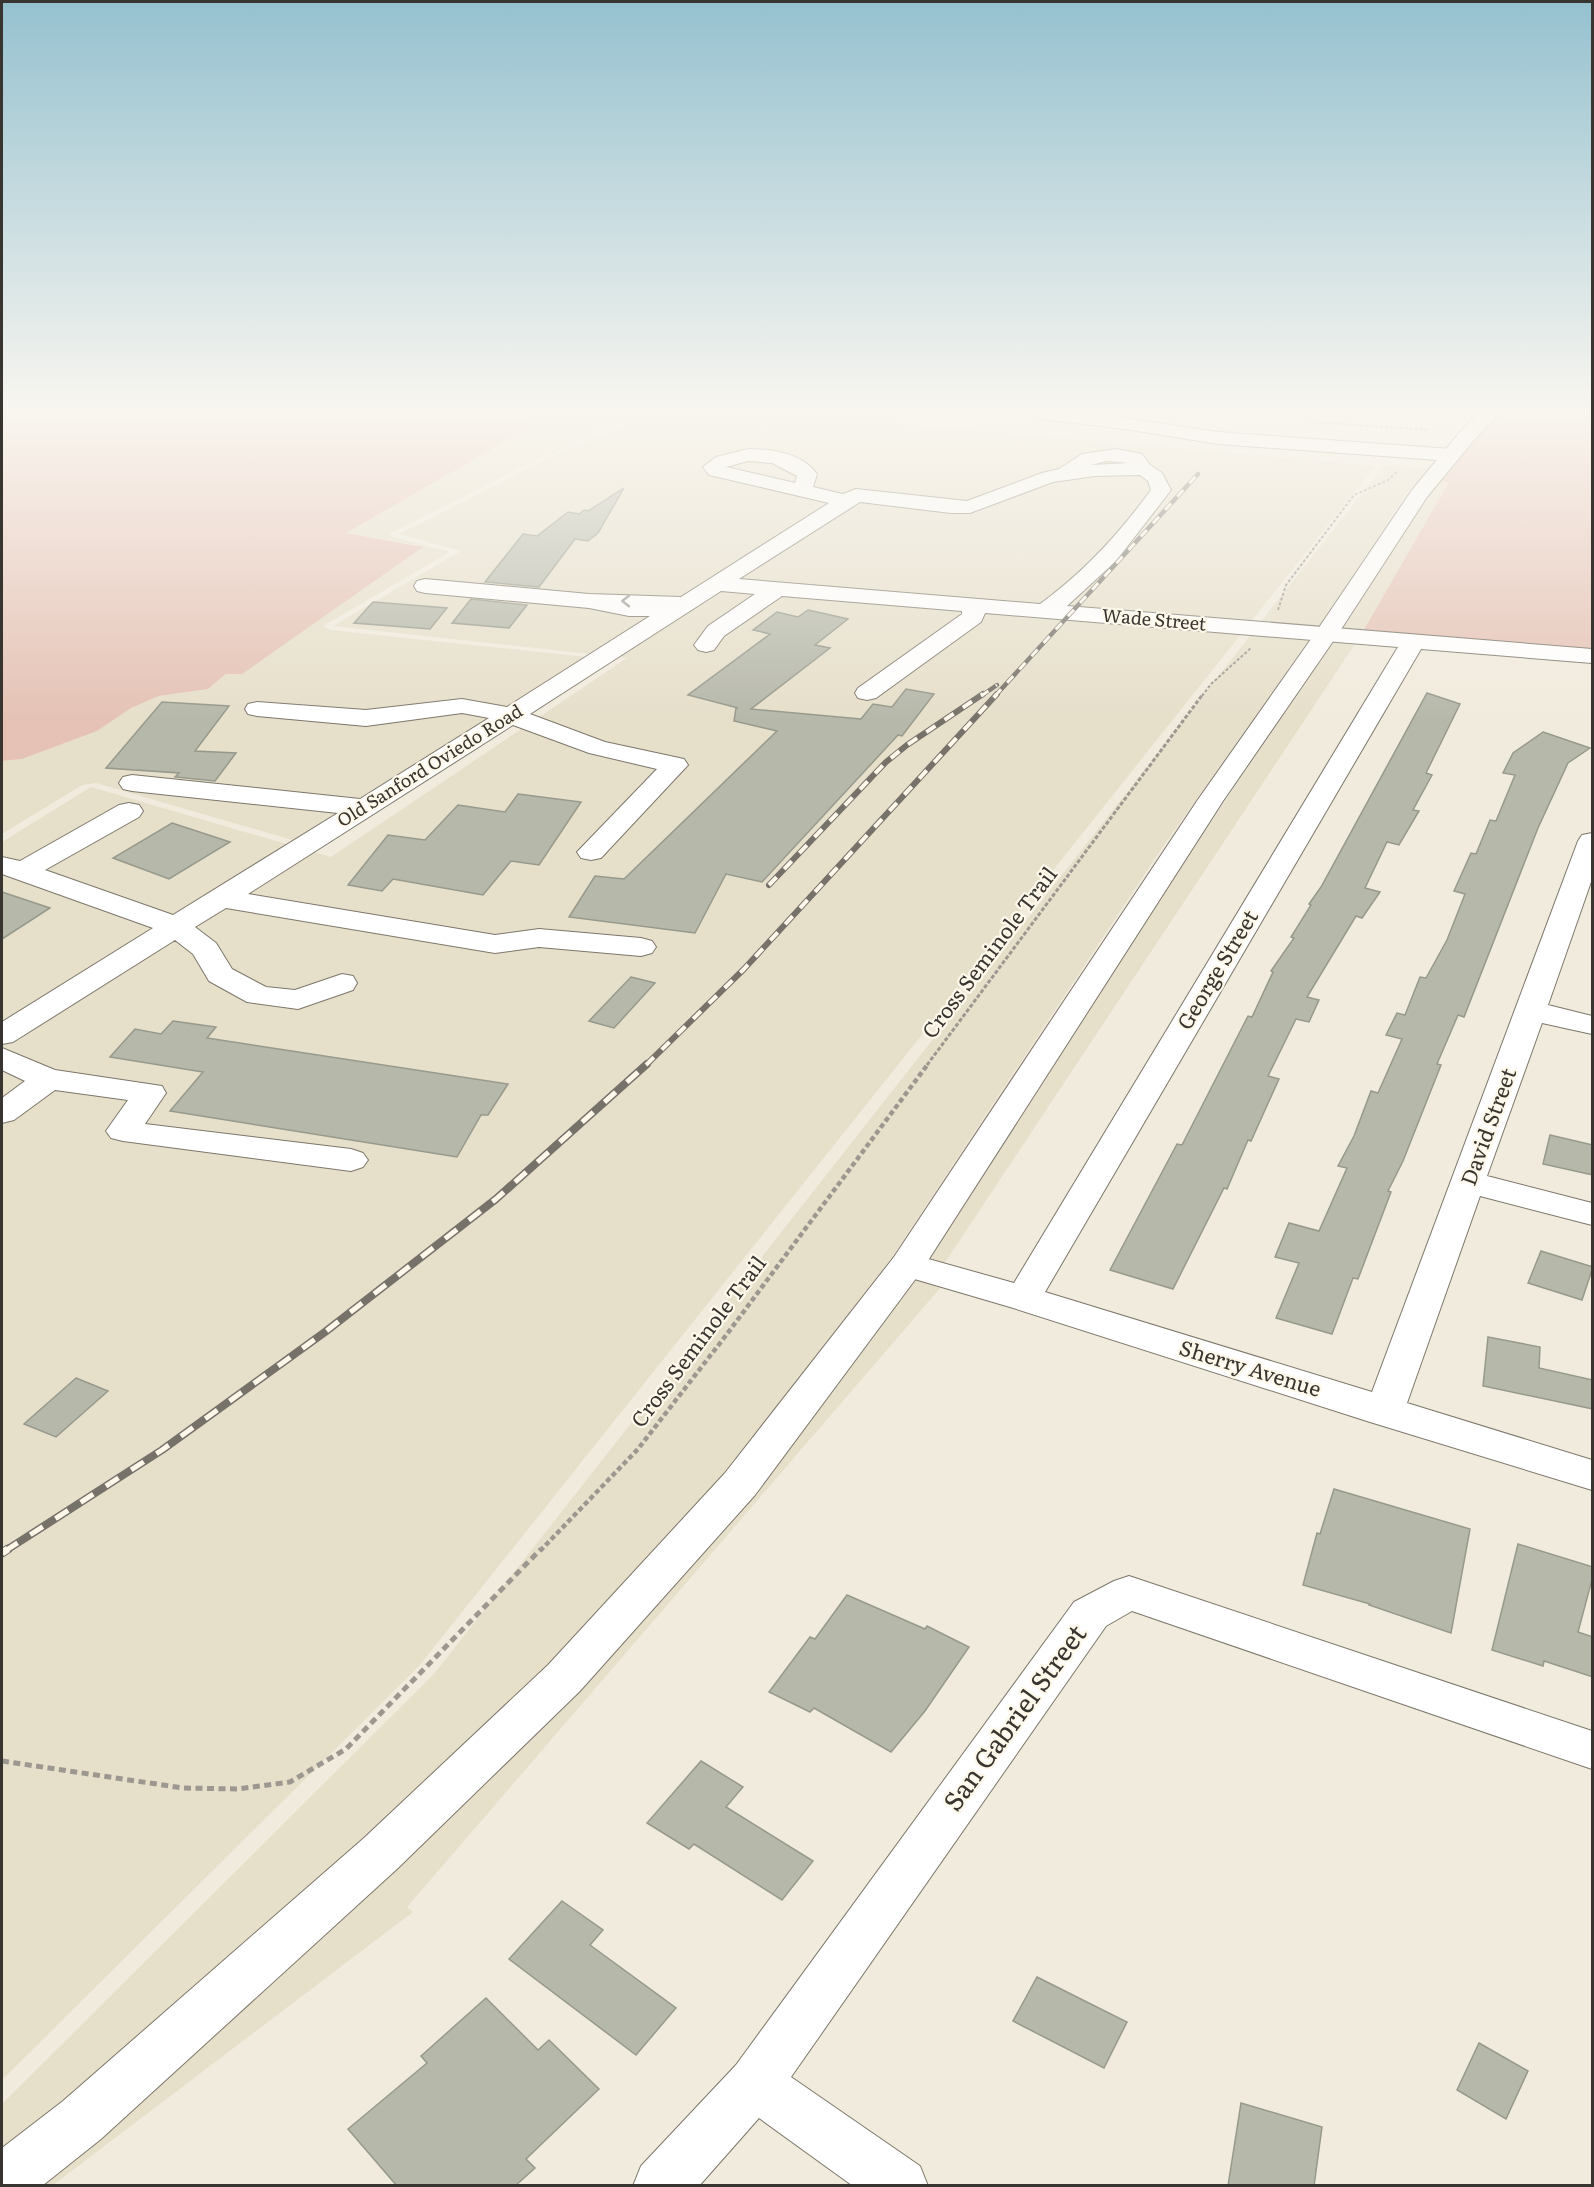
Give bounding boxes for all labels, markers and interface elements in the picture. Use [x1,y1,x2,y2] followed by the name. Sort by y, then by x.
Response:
[621,595,630,607] one-way arrow
[1101,601,1208,637] street label: Wade Street
[331,697,527,833] street label: Old Sanford Oviedo Road
[913,859,1063,1044] street label: Cross Seminole Trail
[1168,902,1264,1035] street label: George Street
[1451,1063,1522,1189] street label: David Street
[622,1248,772,1433] street label: Cross Seminole Trail
[1176,1330,1326,1403] street label: Sherry Avenue
[932,1615,1094,1818] street label: San Gabriel Street

